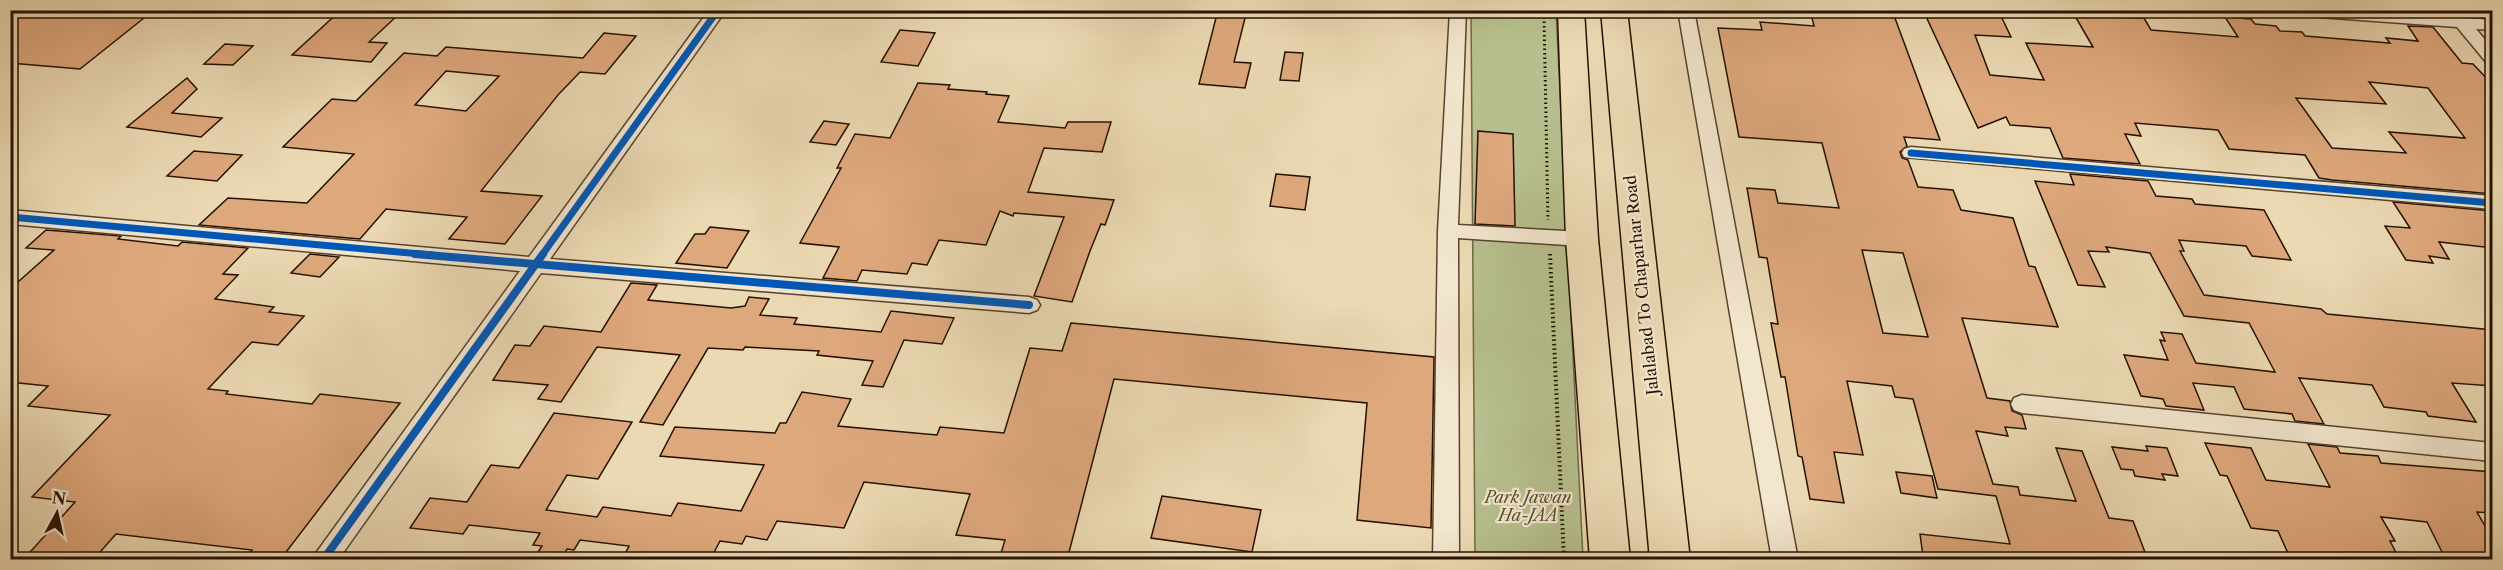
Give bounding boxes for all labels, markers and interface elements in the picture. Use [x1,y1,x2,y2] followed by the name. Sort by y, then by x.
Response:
[1619,174,1663,399] street label: Jalalabad To Chaparhar Road
[27,483,87,543] north arrow
[51,487,67,509] text: N
[1483,487,1571,525] park label: Park Jawan Ha-JAA

